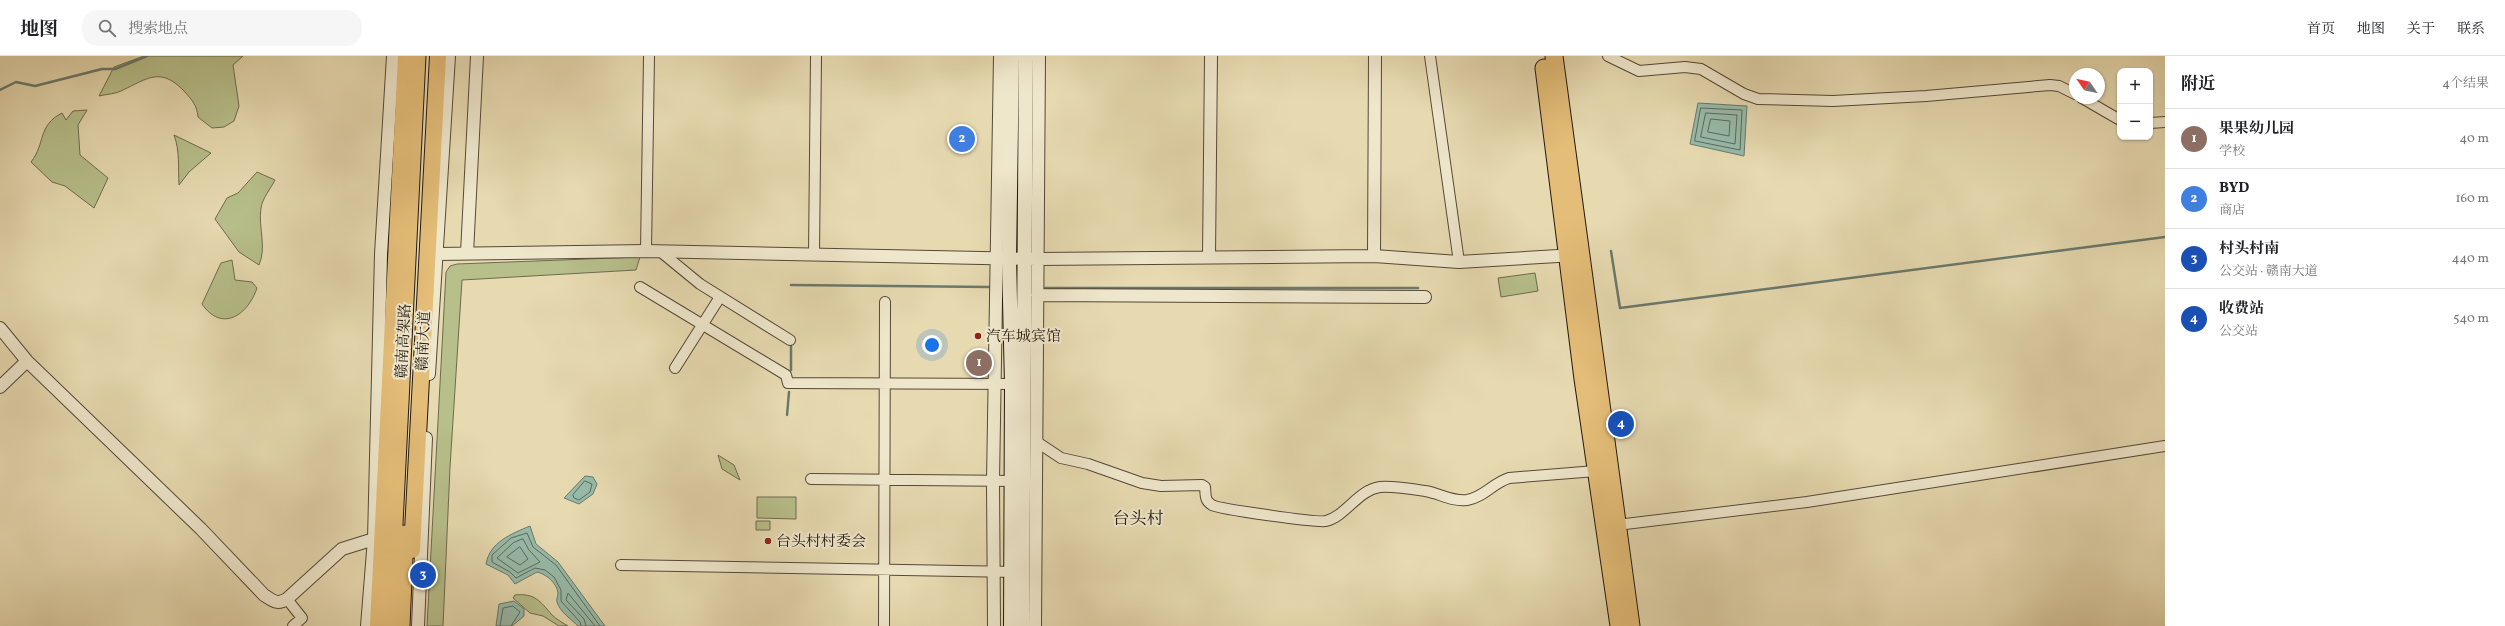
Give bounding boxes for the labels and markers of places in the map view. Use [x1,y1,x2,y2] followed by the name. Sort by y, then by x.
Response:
[949,124,975,154] pin: 2
[986,327,1061,348] place label: 汽车城宾馆
[973,331,983,341] marker: 汽车城宾馆
[966,348,992,378] pin: 1
[1608,409,1634,439] pin: 4
[776,532,866,553] place label: 台头村村委会
[763,536,773,546] marker: 台头村村委会
[410,560,436,590] pin: 3

